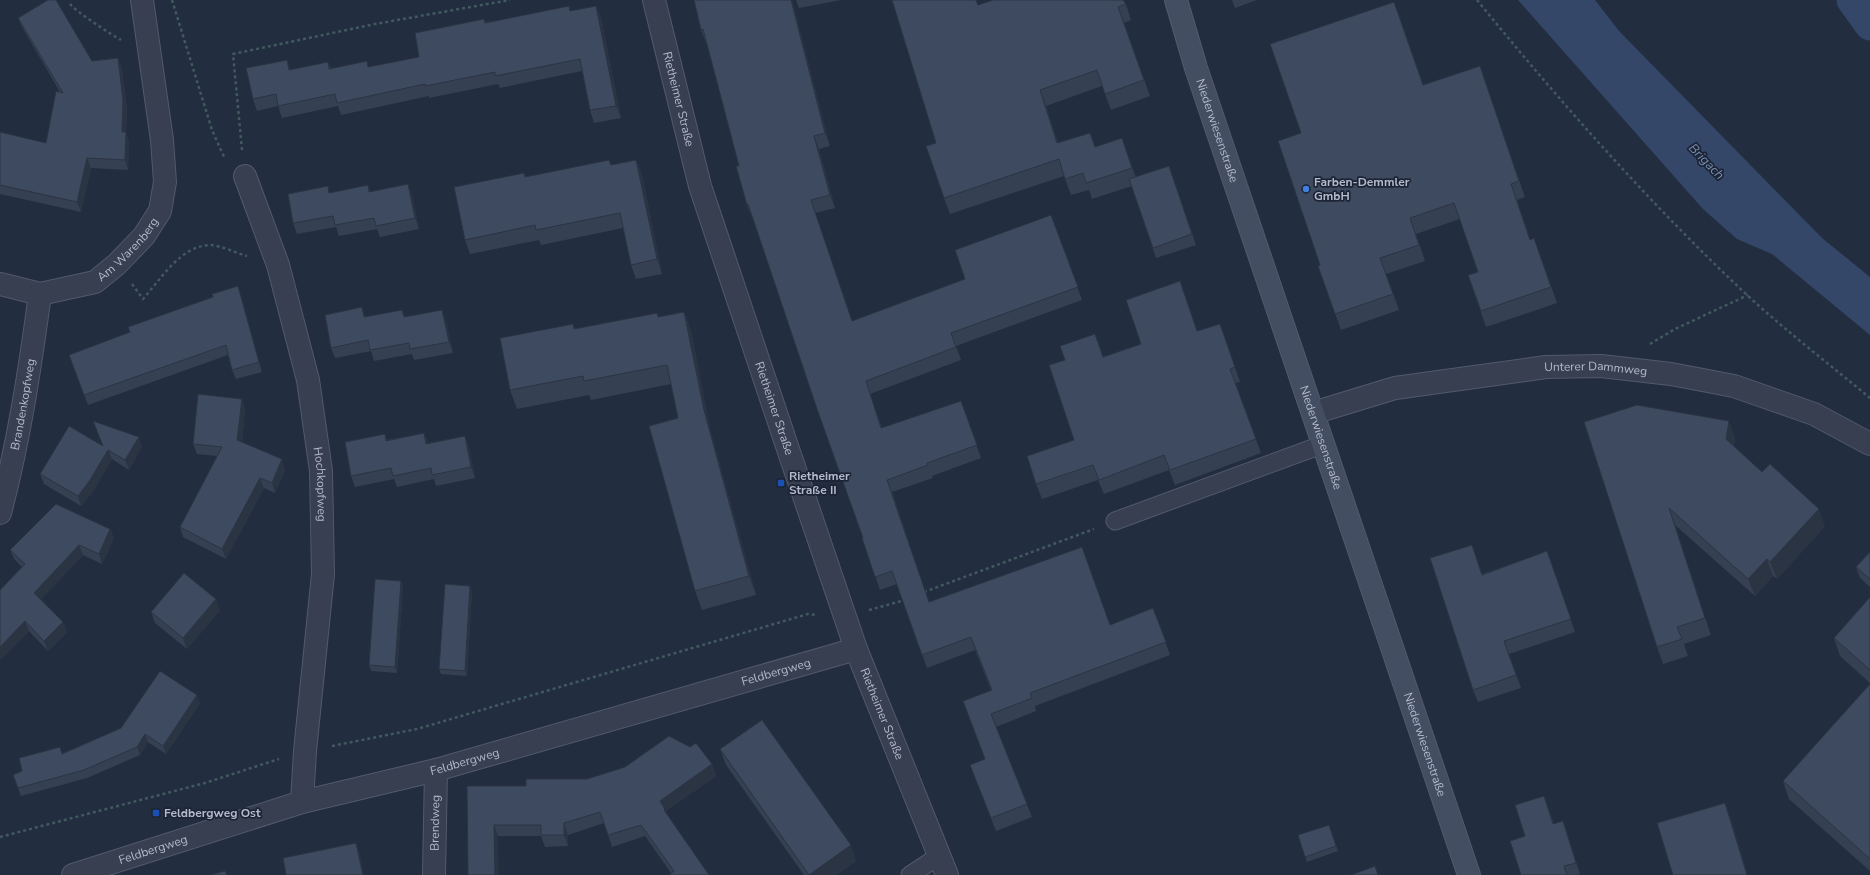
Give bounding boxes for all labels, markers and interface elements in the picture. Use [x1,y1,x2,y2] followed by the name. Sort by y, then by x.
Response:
[659,50,698,148] street label: Rietheimer Straße
[1192,77,1242,185] street label: Niederwiesenstraße
[1684,139,1728,184] water label: Brigach
[1314,174,1410,204] place label: Farben-Demmler GmbH
[1301,184,1311,194] marker: Farben-Demmler GmbH
[94,214,162,285] street label: Am Warenberg
[7,358,39,452] street label: Brandenkopfweg
[1544,358,1648,379] street label: Unterer Dammweg
[751,360,797,457] street label: Rietheimer Straße
[1296,383,1346,492] street label: Niederwiesenstraße
[310,446,330,522] street label: Hochkopfweg
[789,468,850,498] place label: Rietheimer Straße II
[776,478,786,488] marker: Rietheimer Straße II
[740,654,813,690] street label: Feldbergweg
[856,666,908,762] street label: Rietheimer Straße
[1400,690,1450,799] street label: Niederwiesenstraße
[428,744,501,779] street label: Feldbergweg
[426,795,444,851] street label: Brendweg
[164,805,261,821] place label: Feldbergweg Ost
[151,808,161,818] marker: Feldbergweg Ost
[117,831,189,868] street label: Feldbergweg

